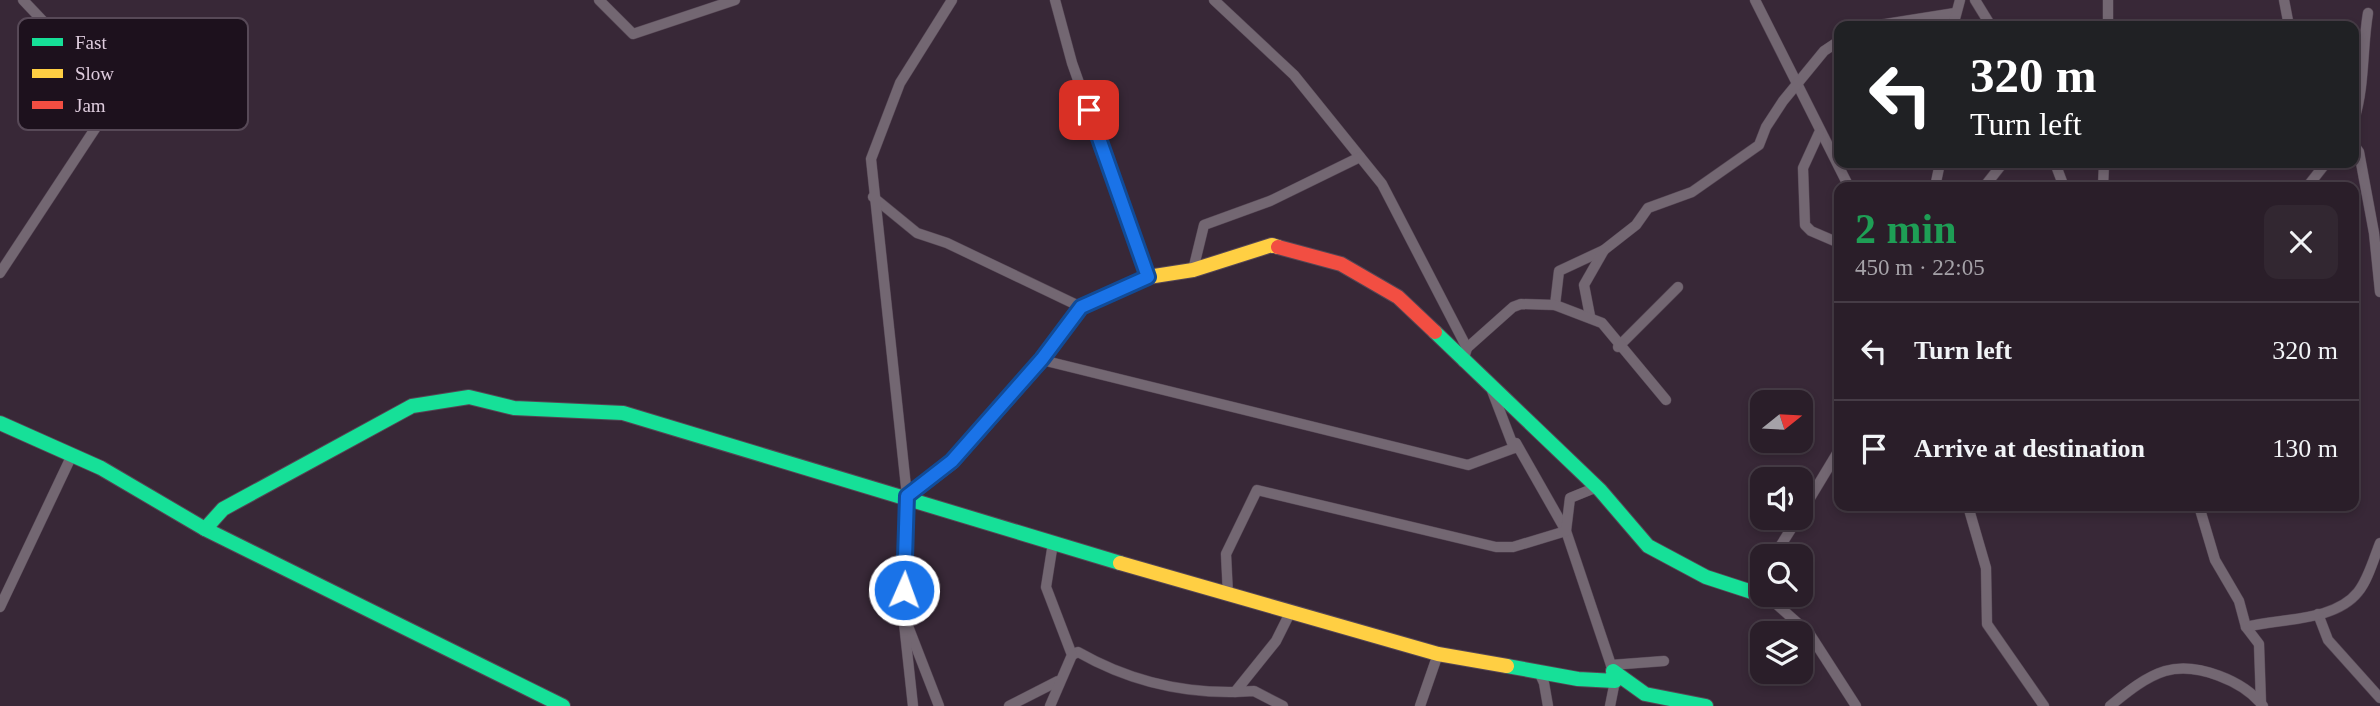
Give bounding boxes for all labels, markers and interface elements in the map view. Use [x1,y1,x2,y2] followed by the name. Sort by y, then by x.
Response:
[18,18,248,130] legend
[75,32,107,53] text: Fast
[1970,48,2097,103] text: 320 m
[1855,49,1946,140] icon: left
[75,63,114,84] text: Slow
[1059,80,1119,140] pin
[1070,91,1108,129] icon: arrive
[75,95,106,116] text: Jam
[1970,106,2082,142] text: Turn left
[2264,205,2338,279] button: close
[1855,206,1957,252] text: 2 min
[1855,255,1985,280] text: 450 m · 22:05
[1855,332,1893,370] icon: left
[1914,336,2012,365] text: Turn left
[2272,336,2338,365] text: 320 m
[1750,390,1813,453] north arrow
[1750,390,1813,684] map controls
[1855,430,1893,468] icon: arrive
[1914,434,2145,463] text: Arrive at destination
[2272,434,2338,463] text: 130 m
[1750,467,1813,530] button: sound
[1750,544,1813,607] button: search
[867,553,941,627] position arrow
[1750,621,1813,684] button: layers

